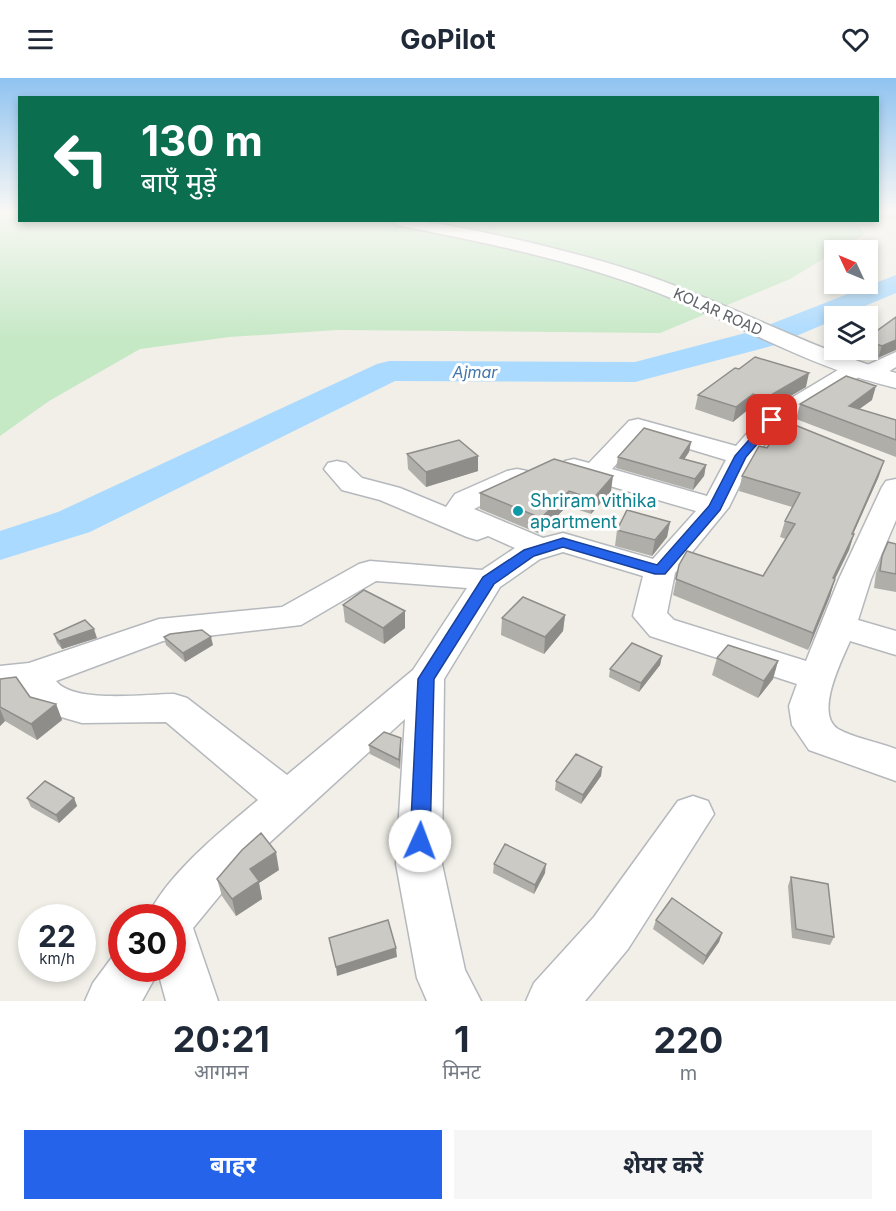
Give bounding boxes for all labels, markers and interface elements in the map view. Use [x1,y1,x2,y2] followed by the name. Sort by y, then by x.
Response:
[24,23,57,56] icon: menu
[400,23,496,56] text: GoPilot
[839,23,872,56] icon: heart
[141,115,263,166] text: 130 m
[42,120,120,198] icon: left
[141,166,217,199] text: बाएँ मुड़ें
[824,240,878,294] north arrow
[824,240,878,360] map controls
[671,283,766,340] street label: KOLAR ROAD
[824,306,878,360] button: layers
[452,362,498,382] water label: Ajmar
[746,394,797,445] pin
[755,403,788,436] icon: arrive
[530,490,657,532] place label: Shriram vithika apartment
[511,504,525,518] marker: Shriram vithika apartment
[388,809,452,873] position arrow
[108,904,186,982] speed limit sign: 30
[38,918,76,954] text: 22
[39,949,75,968] text: km/h
[173,1017,270,1061] text: 20:21
[454,1017,470,1061] text: 1
[654,1018,723,1062] text: 220
[194,1060,249,1084] text: आगमन
[443,1060,481,1084] text: मिनट
[680,1061,697,1085] text: m
[24,1130,442,1199] button: बाहर
[454,1130,872,1199] button: शेयर करें

